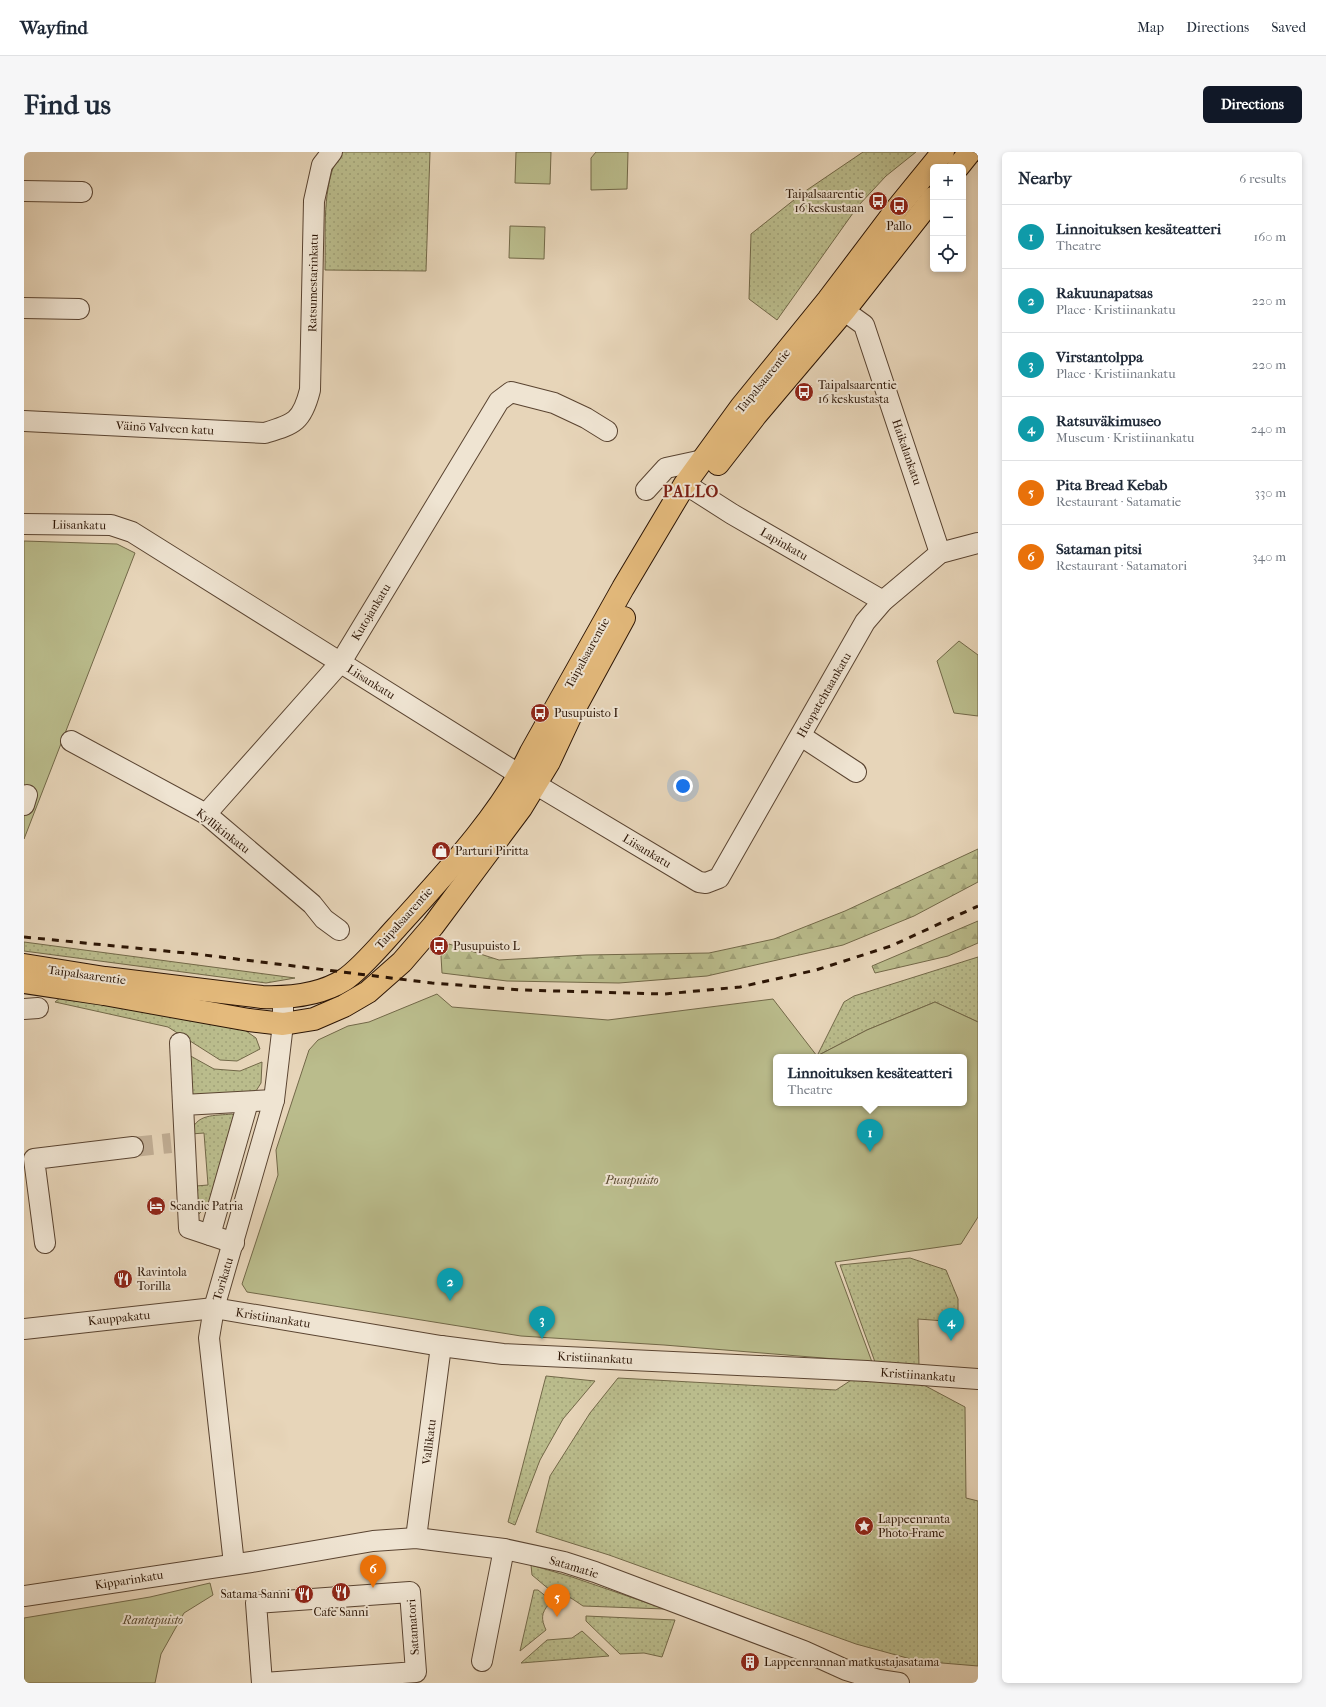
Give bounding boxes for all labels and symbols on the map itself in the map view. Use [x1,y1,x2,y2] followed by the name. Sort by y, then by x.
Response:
[785,187,864,215] place label: Taipalsaarentie 16 keskustaan
[867,190,889,212] bus stop icon: Taipalsaarentie 16 keskustaan
[888,195,910,217] bus stop icon: Pallo
[886,219,912,233] place label: Pallo
[305,233,321,332] street label: Ratsumestarinkatu
[733,346,793,416] street label: Taipalsaarentie
[818,378,897,406] place label: Taipalsaarentie 16 keskustasta
[793,381,815,403] bus stop icon: Taipalsaarentie 16 keskustasta
[889,417,925,487] street label: Haikalankatu
[115,418,215,438] street label: Väinö Valveen katu
[663,482,719,501] district label: PALLO
[52,518,106,532] street label: Liisankatu
[758,525,810,563] street label: Lapinkatu
[349,581,394,643] street label: Kutojankatu
[562,615,612,691] street label: Taipalsaarentie
[794,650,854,740] street label: Huopatehtaankatu
[344,662,398,702] street label: Liisankatu
[529,702,551,724] bus stop icon: Pusupuisto I
[554,706,618,720] place label: Pusupuisto I
[673,776,693,796] your location
[193,806,253,856] street label: Kyllikinkatu
[620,831,674,871] street label: Liisankatu
[430,840,452,862] shop icon: Parturi Piritta
[455,844,529,858] place label: Parturi Piritta
[372,884,436,952] street label: Taipalsaarentie
[428,935,450,957] bus stop icon: Pusupuisto L
[453,939,520,953] place label: Pusupuisto L
[47,963,127,987] street label: Taipalsaarentie
[857,1119,883,1152] pin: 1
[604,1173,659,1187] park label: Pusupuisto
[145,1195,167,1217] hotel icon: Scandic Patria
[170,1199,243,1213] place label: Scandic Patria
[210,1256,236,1302] street label: Torikatu
[137,1265,187,1293] place label: Ravintola Torilla
[112,1268,134,1290] restaurant icon: Ravintola Torilla
[437,1268,463,1301] pin: 2
[235,1305,312,1331] street label: Kristiinankatu
[529,1306,555,1339] pin: 3
[87,1308,151,1328] street label: Kauppakatu
[938,1308,964,1341] pin: 4
[557,1349,633,1367] street label: Kristiinankatu
[880,1365,956,1385] street label: Kristiinankatu
[419,1418,439,1466] street label: Vallikatu
[878,1512,950,1540] place label: Lappeenranta Photo-Frame
[853,1515,875,1537] place icon: Lappeenranta Photo-Frame
[548,1553,600,1581] street label: Satamatie
[360,1555,386,1588] pin: 6
[94,1568,164,1592] street label: Kipparinkatu
[330,1581,352,1603] restaurant icon: Cafe Sanni
[293,1583,315,1605] restaurant icon: Satama-Sanni
[544,1584,570,1617] pin: 5
[221,1587,290,1601] place label: Satama-Sanni
[404,1598,422,1655] street label: Satamatori
[313,1605,369,1619] place label: Cafe Sanni
[122,1613,183,1627] park label: Rantapuisto
[739,1651,761,1673] building icon: Lappeenrannan matkustajasatama
[764,1655,940,1669] place label: Lappeenrannan matkustajasatama

